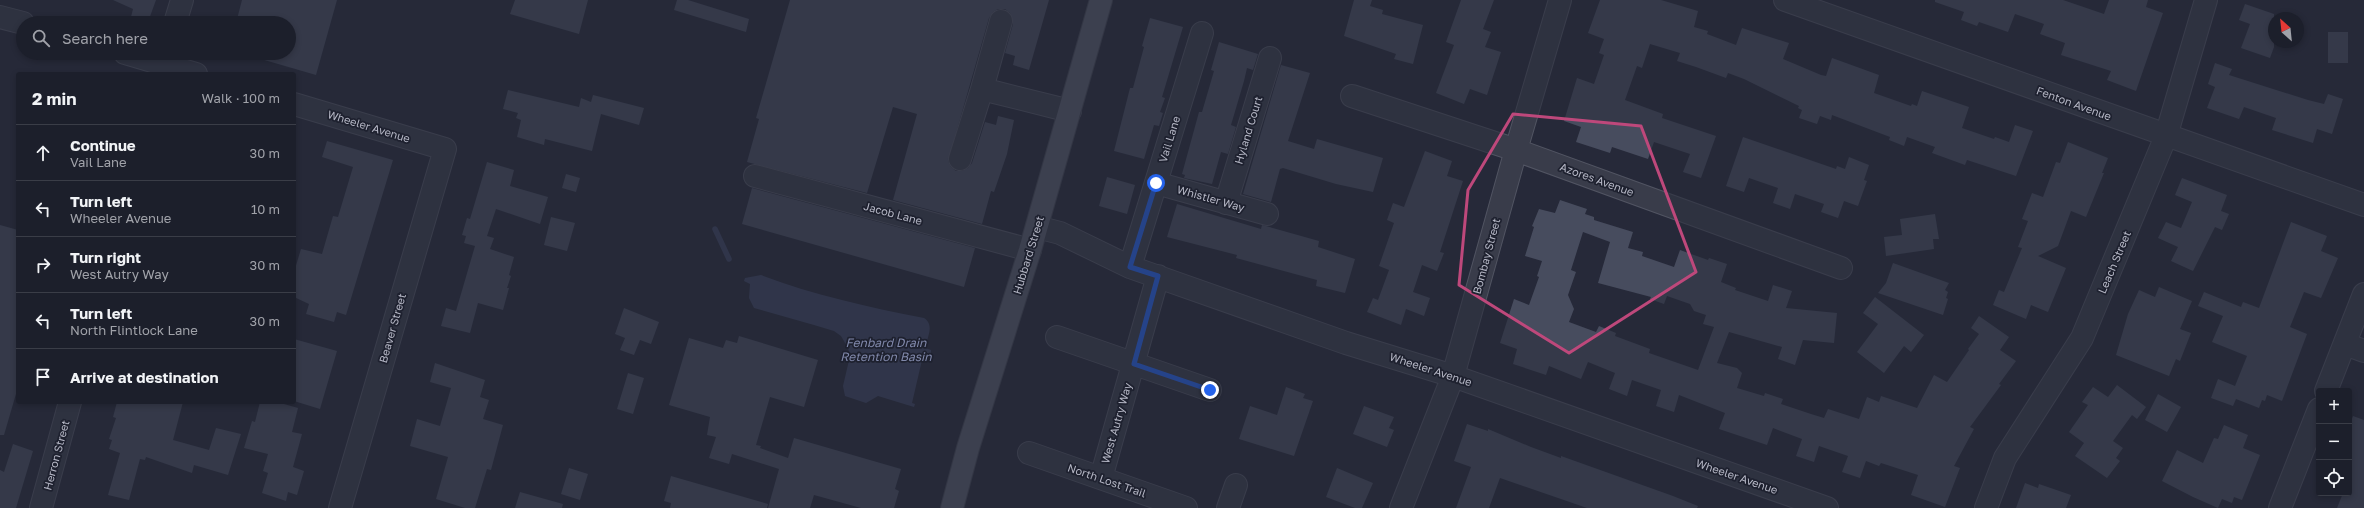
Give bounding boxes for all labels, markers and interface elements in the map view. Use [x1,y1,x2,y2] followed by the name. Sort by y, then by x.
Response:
[2268,12,2304,48] north arrow
[16,16,296,60] search box
[30,27,52,49] icon: search
[62,29,148,47] text: Search here
[2035,83,2113,123] street label: Fenton Avenue
[32,88,76,109] text: 2 min
[202,90,280,106] text: Walk · 100 m
[1232,95,1264,165] street label: Hyland Court
[326,107,412,145] street label: Wheeler Avenue
[1156,114,1182,164] street label: Vail Lane
[70,136,136,154] text: Continue
[32,142,54,164] icon: ahead
[250,145,280,161] text: 30 m
[70,154,127,170] text: Vail Lane
[1558,160,1636,198] street label: Azores Avenue
[1147,174,1165,192] route start
[1176,182,1246,214] street label: Whistler Way
[70,192,132,210] text: Turn left
[32,198,54,220] icon: left
[862,199,924,227] street label: Jacob Lane
[251,201,280,217] text: 10 m
[70,210,171,226] text: Wheeler Avenue
[1010,214,1046,296] street label: Hubbard Street
[1470,217,1502,295] street label: Bombay Street
[2095,229,2133,295] street label: Leach Street
[70,248,141,266] text: Turn right
[32,254,54,276] icon: right
[250,257,280,273] text: 30 m
[70,266,169,282] text: West Autry Way
[376,292,408,364] street label: Beaver Street
[70,304,132,322] text: Turn left
[32,310,54,332] icon: left
[250,313,280,329] text: 30 m
[70,322,198,338] text: North Flintlock Lane
[840,335,932,364] water label: Fenbard Drain Retention Basin
[1388,350,1474,388] street label: Wheeler Avenue
[32,366,54,388] icon: arrive
[70,368,219,386] text: Arrive at destination
[1098,381,1134,465] street label: West Autry Way
[1201,381,1219,399] route end
[2316,388,2352,496] map controls
[2316,388,2352,424] button: +
[40,419,72,491] street label: Herron Street
[2316,424,2352,460] button: −
[1694,456,1780,496] street label: Wheeler Avenue
[2316,460,2352,496] button: locate
[1066,461,1148,500] street label: North Lost Trail

